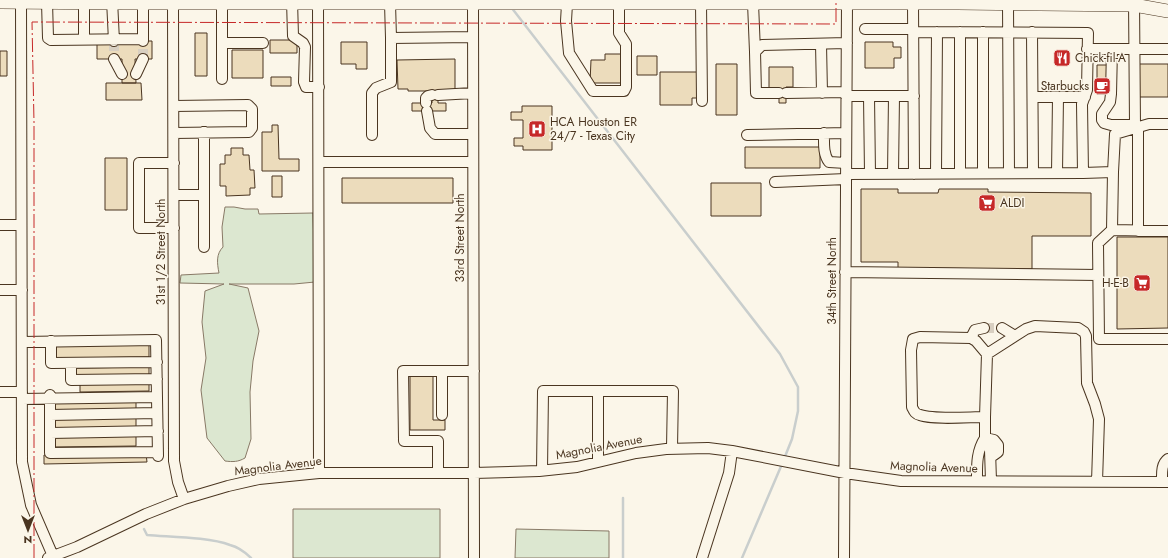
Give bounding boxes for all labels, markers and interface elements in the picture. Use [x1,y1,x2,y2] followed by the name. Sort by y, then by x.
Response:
[1052,48,1072,68] restaurant icon: Chick-fil-A
[1075,49,1126,67] place label: Chick-fil-A
[1092,76,1112,96] cafe icon: Starbucks
[1041,77,1089,95] place label: Starbucks
[550,113,637,145] place label: HCA Houston ER 24/7 - Texas City
[527,119,547,139] hospital icon: HCA Houston ER 24/7 - Texas City
[451,193,469,283] street label: 33rd Street North
[977,193,997,213] supermarket icon: ALDI
[1000,194,1024,212] place label: ALDI
[152,199,170,305] street label: 31st 1/2 Street North
[823,237,841,325] street label: 34th Street North
[1132,273,1152,293] supermarket icon: H-E-B
[1102,274,1129,292] place label: H-E-B
[554,430,644,464] street label: Magnolia Avenue
[233,452,323,480] street label: Magnolia Avenue
[890,456,978,478] street label: Magnolia Avenue
[8,510,48,550] north arrow
[24,532,32,548] text: N

